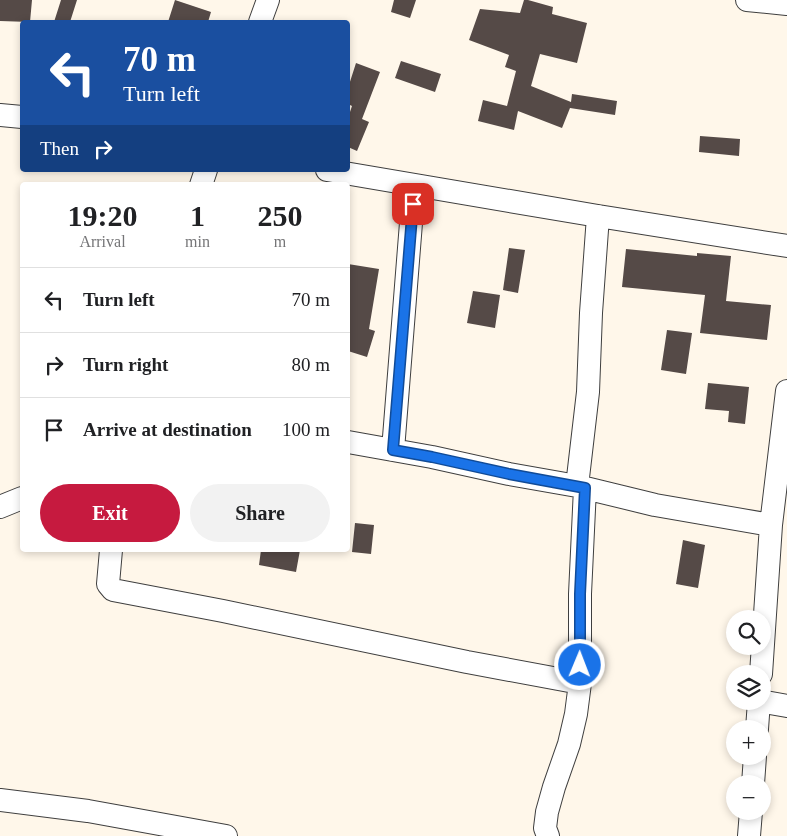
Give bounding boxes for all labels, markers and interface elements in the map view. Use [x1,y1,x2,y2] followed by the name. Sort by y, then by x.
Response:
[40,40,105,105] icon: left
[123,40,196,79] text: 70 m
[123,81,200,106] text: Turn left
[89,135,117,163] icon: right
[40,138,79,159] text: Then
[392,183,434,225] pin
[399,190,427,218] icon: arrive
[68,199,138,232] text: 19:20
[190,199,205,232] text: 1
[257,199,302,232] text: 250
[79,233,126,250] text: Arrival
[185,233,210,250] text: min
[274,233,286,250] text: m
[40,286,68,314] icon: left
[83,289,155,310] text: Turn left
[291,289,330,310] text: 70 m
[40,351,68,379] icon: right
[83,354,168,375] text: Turn right
[291,354,330,375] text: 80 m
[40,416,68,444] icon: arrive
[83,419,252,440] text: Arrive at destination
[282,419,330,440] text: 100 m
[40,484,180,542] button: Exit
[190,484,330,542] button: Share
[726,610,771,820] map controls
[726,610,771,655] button: search
[553,638,605,690] position arrow
[726,665,771,710] button: layers
[726,720,771,765] button: +
[726,775,771,820] button: −

